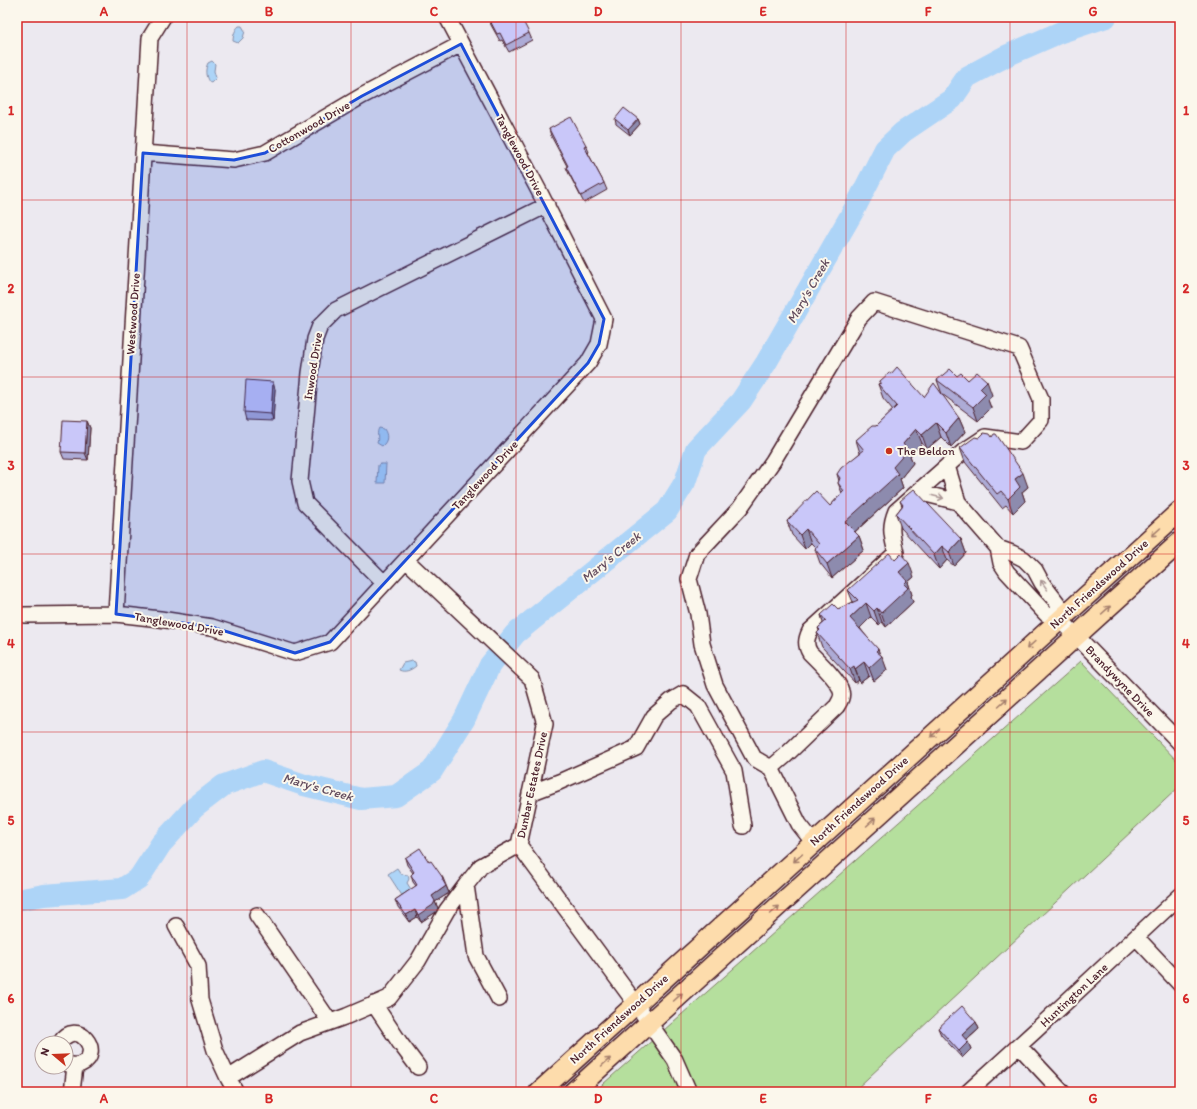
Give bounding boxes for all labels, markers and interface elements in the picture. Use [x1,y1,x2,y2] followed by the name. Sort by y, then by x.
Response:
[99,4,109,19] text: A
[265,4,274,19] text: B
[430,4,439,19] text: C
[594,4,603,19] text: D
[759,4,767,19] text: E
[925,4,932,19] text: F
[1089,4,1098,19] text: G
[266,98,353,156] street label: Cottonwood Drive
[8,103,14,118] text: 1
[1183,103,1189,118] text: 1
[493,112,548,198] street label: Tanglewood Drive
[784,255,833,326] water label: Mary's Creek
[123,272,143,355] street label: Westwood Drive
[8,281,15,296] text: 2
[1183,281,1190,296] text: 2
[301,331,325,401] street label: Inwood Drive
[449,437,521,513] street label: Tanglewood Drive
[897,444,955,458] place label: The Beldon
[884,446,894,456] marker: The Beldon
[7,458,15,473] text: 3
[1182,458,1190,473] text: 3
[932,493,945,501] one-way arrow
[578,528,645,585] water label: Mary's Creek
[1151,528,1161,537] one-way arrow
[1047,536,1151,632] street label: North Friendswood Drive
[1040,580,1048,591] one-way arrow
[1100,606,1110,615] one-way arrow
[133,609,225,639] street label: Tanglewood Drive
[7,636,15,651] text: 4
[1182,636,1190,651] text: 4
[1027,640,1037,649] one-way arrow
[1083,643,1158,720] street label: Brandywyne Drive
[998,698,1008,707] one-way arrow
[930,728,940,737] one-way arrow
[514,730,550,840] street label: Dunbar Estates Drive
[807,753,911,849] street label: North Friendswood Drive
[281,770,356,804] water label: Mary's Creek
[8,813,15,828] text: 5
[1183,813,1190,828] text: 5
[866,817,876,827] one-way arrow
[792,853,803,862] one-way arrow
[769,905,780,914] one-way arrow
[1037,960,1111,1030] street label: Huntington Lane
[567,971,671,1067] street label: North Friendswood Drive
[8,991,15,1006] text: 6
[1183,991,1190,1006] text: 6
[673,993,683,1002] one-way arrow
[34,1035,74,1075] north arrow
[38,1046,52,1058] text: N
[601,1058,611,1067] one-way arrow
[99,1091,109,1106] text: A
[265,1091,274,1106] text: B
[430,1091,439,1106] text: C
[594,1091,603,1106] text: D
[759,1091,767,1106] text: E
[925,1091,932,1106] text: F
[1089,1091,1098,1106] text: G

